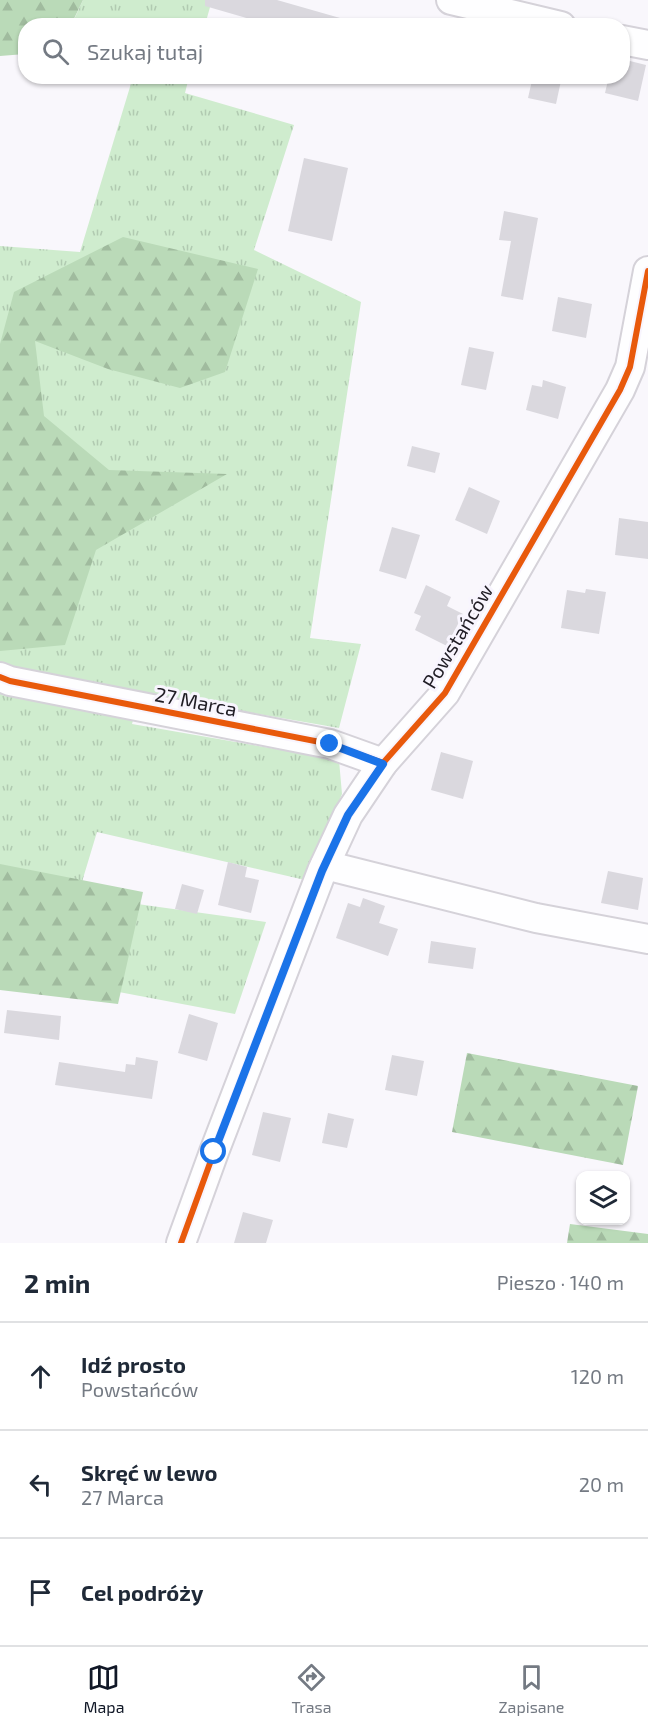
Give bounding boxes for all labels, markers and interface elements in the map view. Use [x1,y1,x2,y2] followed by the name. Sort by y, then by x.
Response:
[18,18,630,84] search box
[39,35,72,68] icon: search
[87,38,203,64] text: Szukaj tutaj
[417,580,497,692] street label: Powstańców
[153,681,239,721] street label: 27 Marca
[316,730,342,756] route end
[200,1138,226,1164] route start
[576,1171,630,1225] map controls
[576,1171,630,1225] button: layers
[24,1267,90,1298] text: 2 min
[497,1270,624,1294] text: Pieszo · 140 m
[81,1351,186,1377] text: Idź prosto
[24,1360,57,1393] icon: ahead
[571,1364,624,1388] text: 120 m
[81,1377,198,1401] text: Powstańców
[81,1459,218,1485] text: Skręć w lewo
[24,1468,57,1501] icon: left
[579,1472,624,1496] text: 20 m
[81,1485,164,1509] text: 27 Marca
[24,1576,57,1609] icon: arrive
[81,1579,203,1605] text: Cel podróży
[84,1661,124,1716] tab: Mapa
[292,1661,331,1716] tab: Trasa
[499,1661,564,1716] tab: Zapisane

